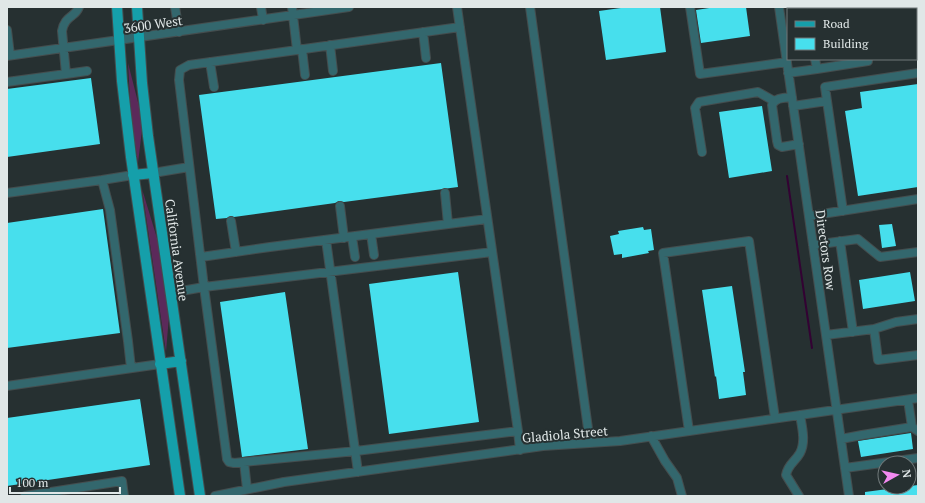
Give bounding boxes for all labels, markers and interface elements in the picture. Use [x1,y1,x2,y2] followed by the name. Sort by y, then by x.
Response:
[787,8,917,60] legend
[122,11,184,37] street label: 3600 West
[823,16,850,31] text: Road
[823,36,869,51] text: Building
[161,198,193,302] street label: California Avenue
[811,209,841,292] street label: Directors Row
[521,421,609,447] street label: Gladiola Street
[877,455,917,495] north arrow
[10,469,120,495] scale bar
[899,469,915,479] text: N
[16,475,49,490] text: 100 m

